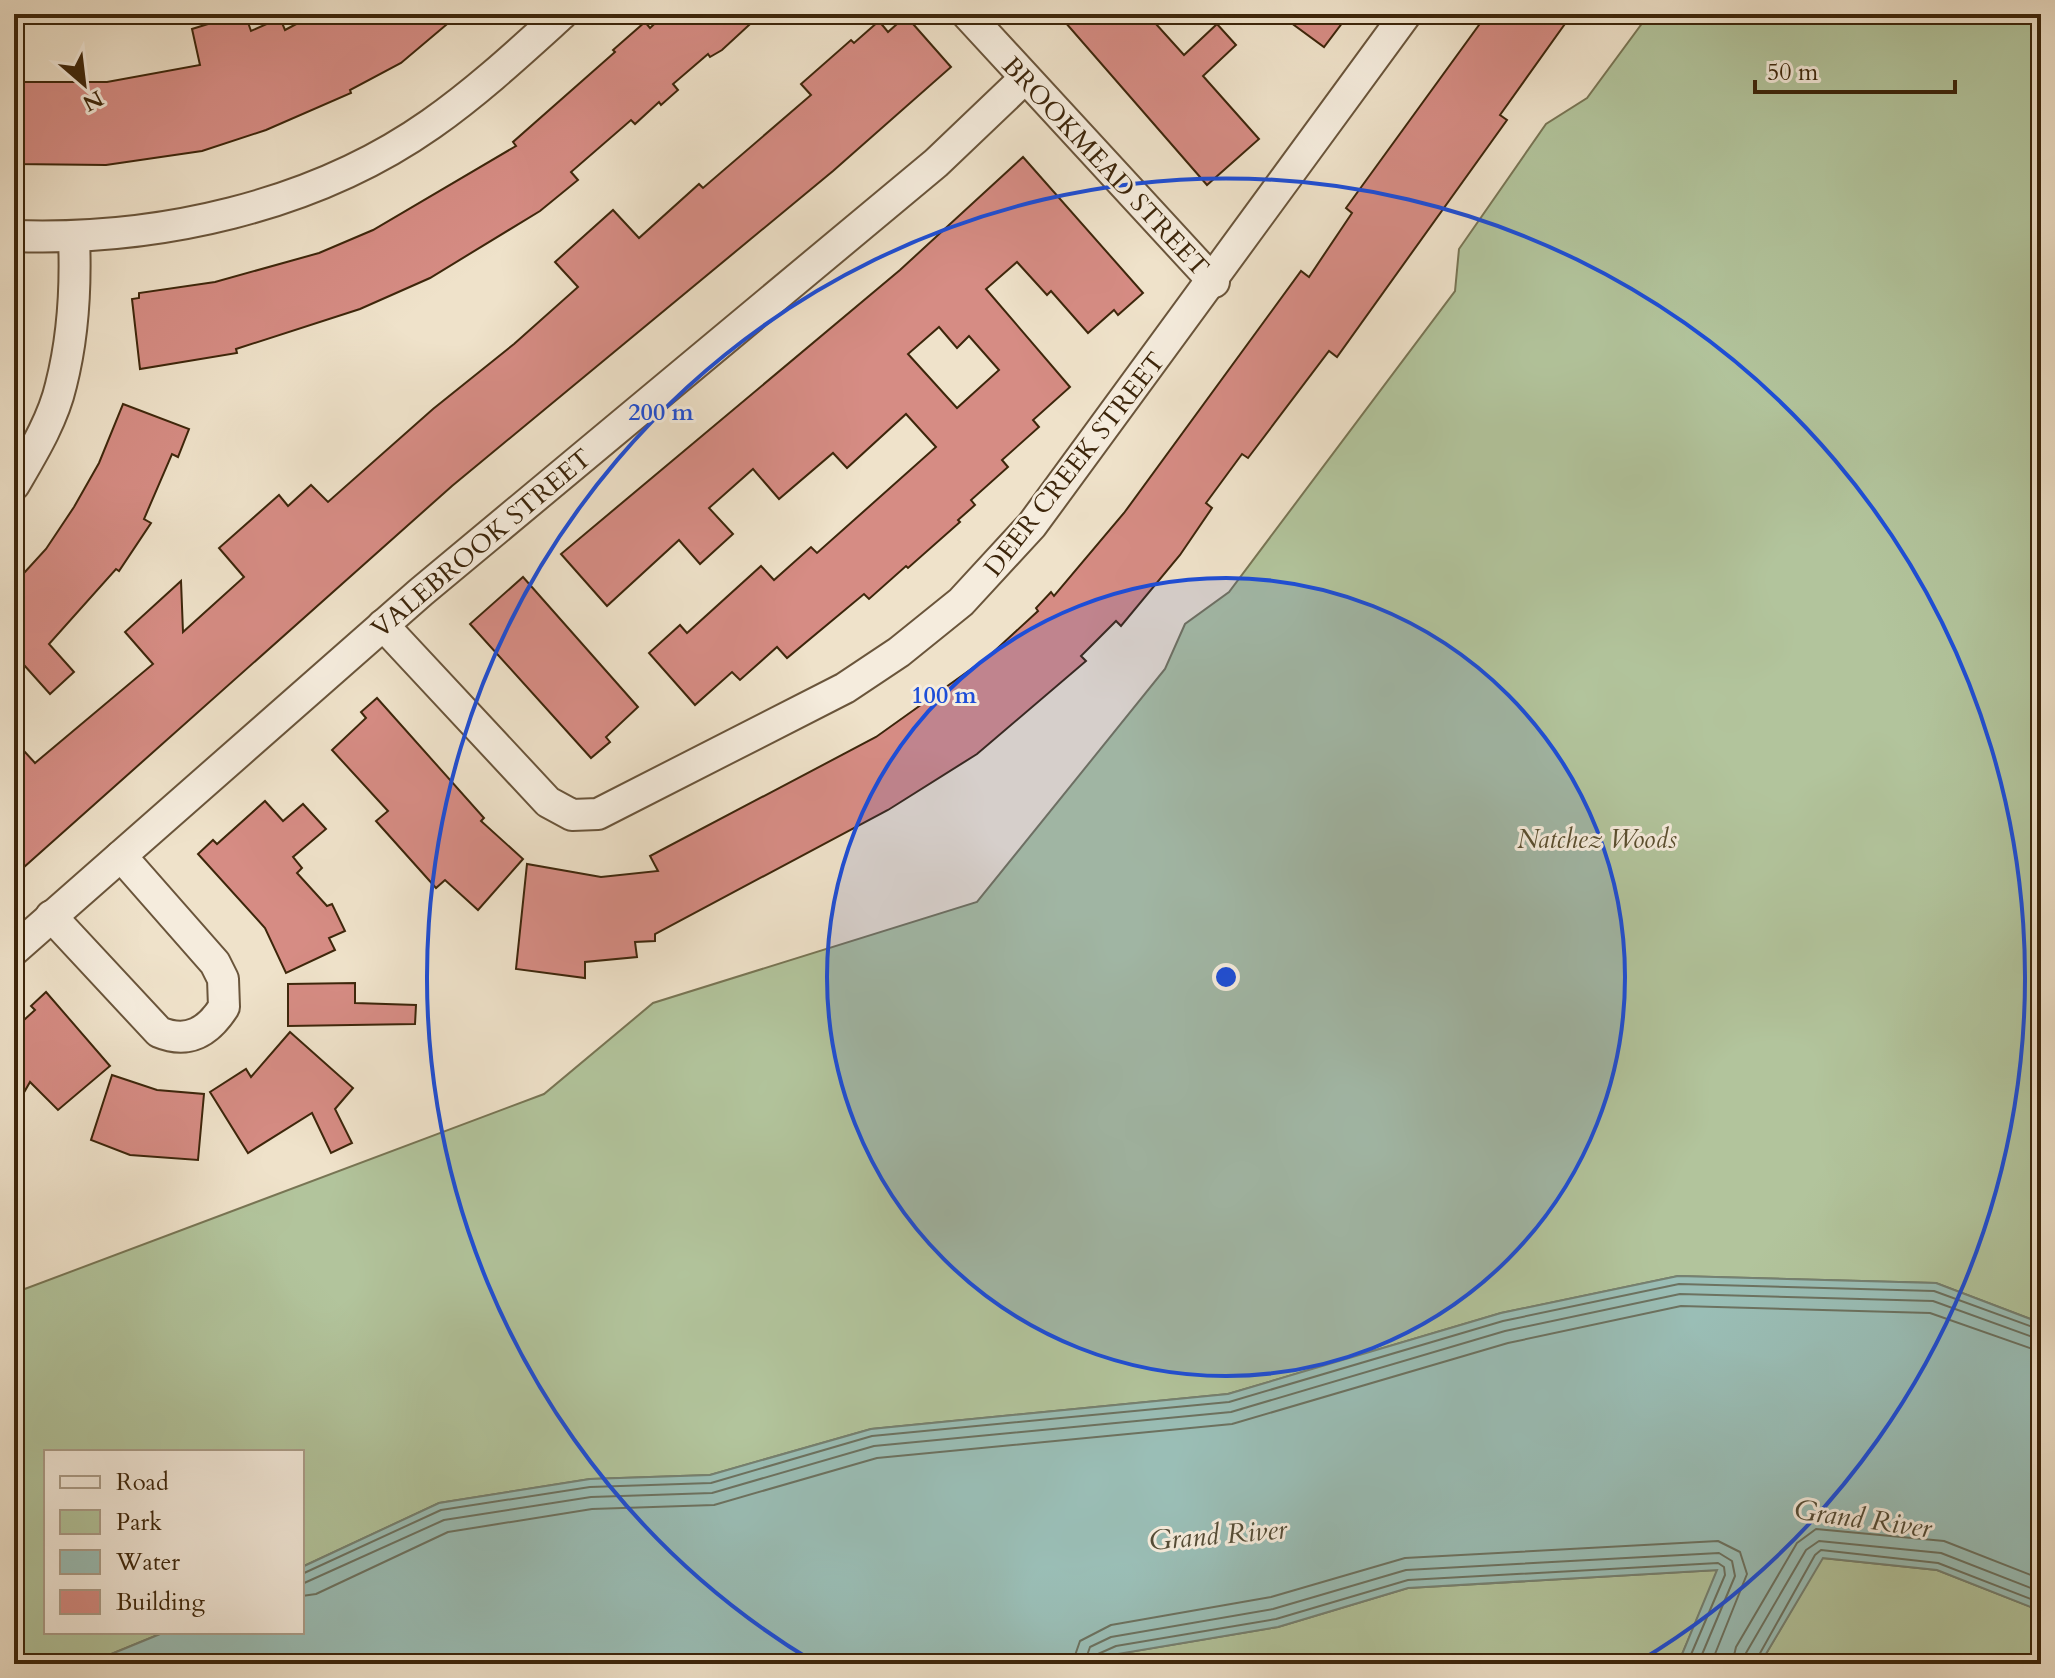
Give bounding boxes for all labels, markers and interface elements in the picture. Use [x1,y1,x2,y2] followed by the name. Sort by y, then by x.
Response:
[44,44,124,124] north arrow
[1755,44,1955,94] scale bar
[994,49,1217,284] street label: BROOKMEAD STREET
[1767,56,1819,89] text: 50 m
[77,83,108,119] text: N
[976,345,1173,584] street label: DEER CREEK STREET
[628,396,695,429] text: 200 m
[364,441,599,646] street label: VALEBROOK STREET
[911,679,978,712] text: 100 m
[1517,822,1677,857] park label: Natchez Woods
[1212,963,1240,991] centre of rings
[44,1450,304,1634] legend
[116,1466,169,1499] text: Road
[1792,1491,1935,1548] water label: Grand River
[116,1506,162,1539] text: Park
[1148,1510,1289,1560] water label: Grand River
[115,1546,180,1579] text: Water
[116,1586,206,1619] text: Building

